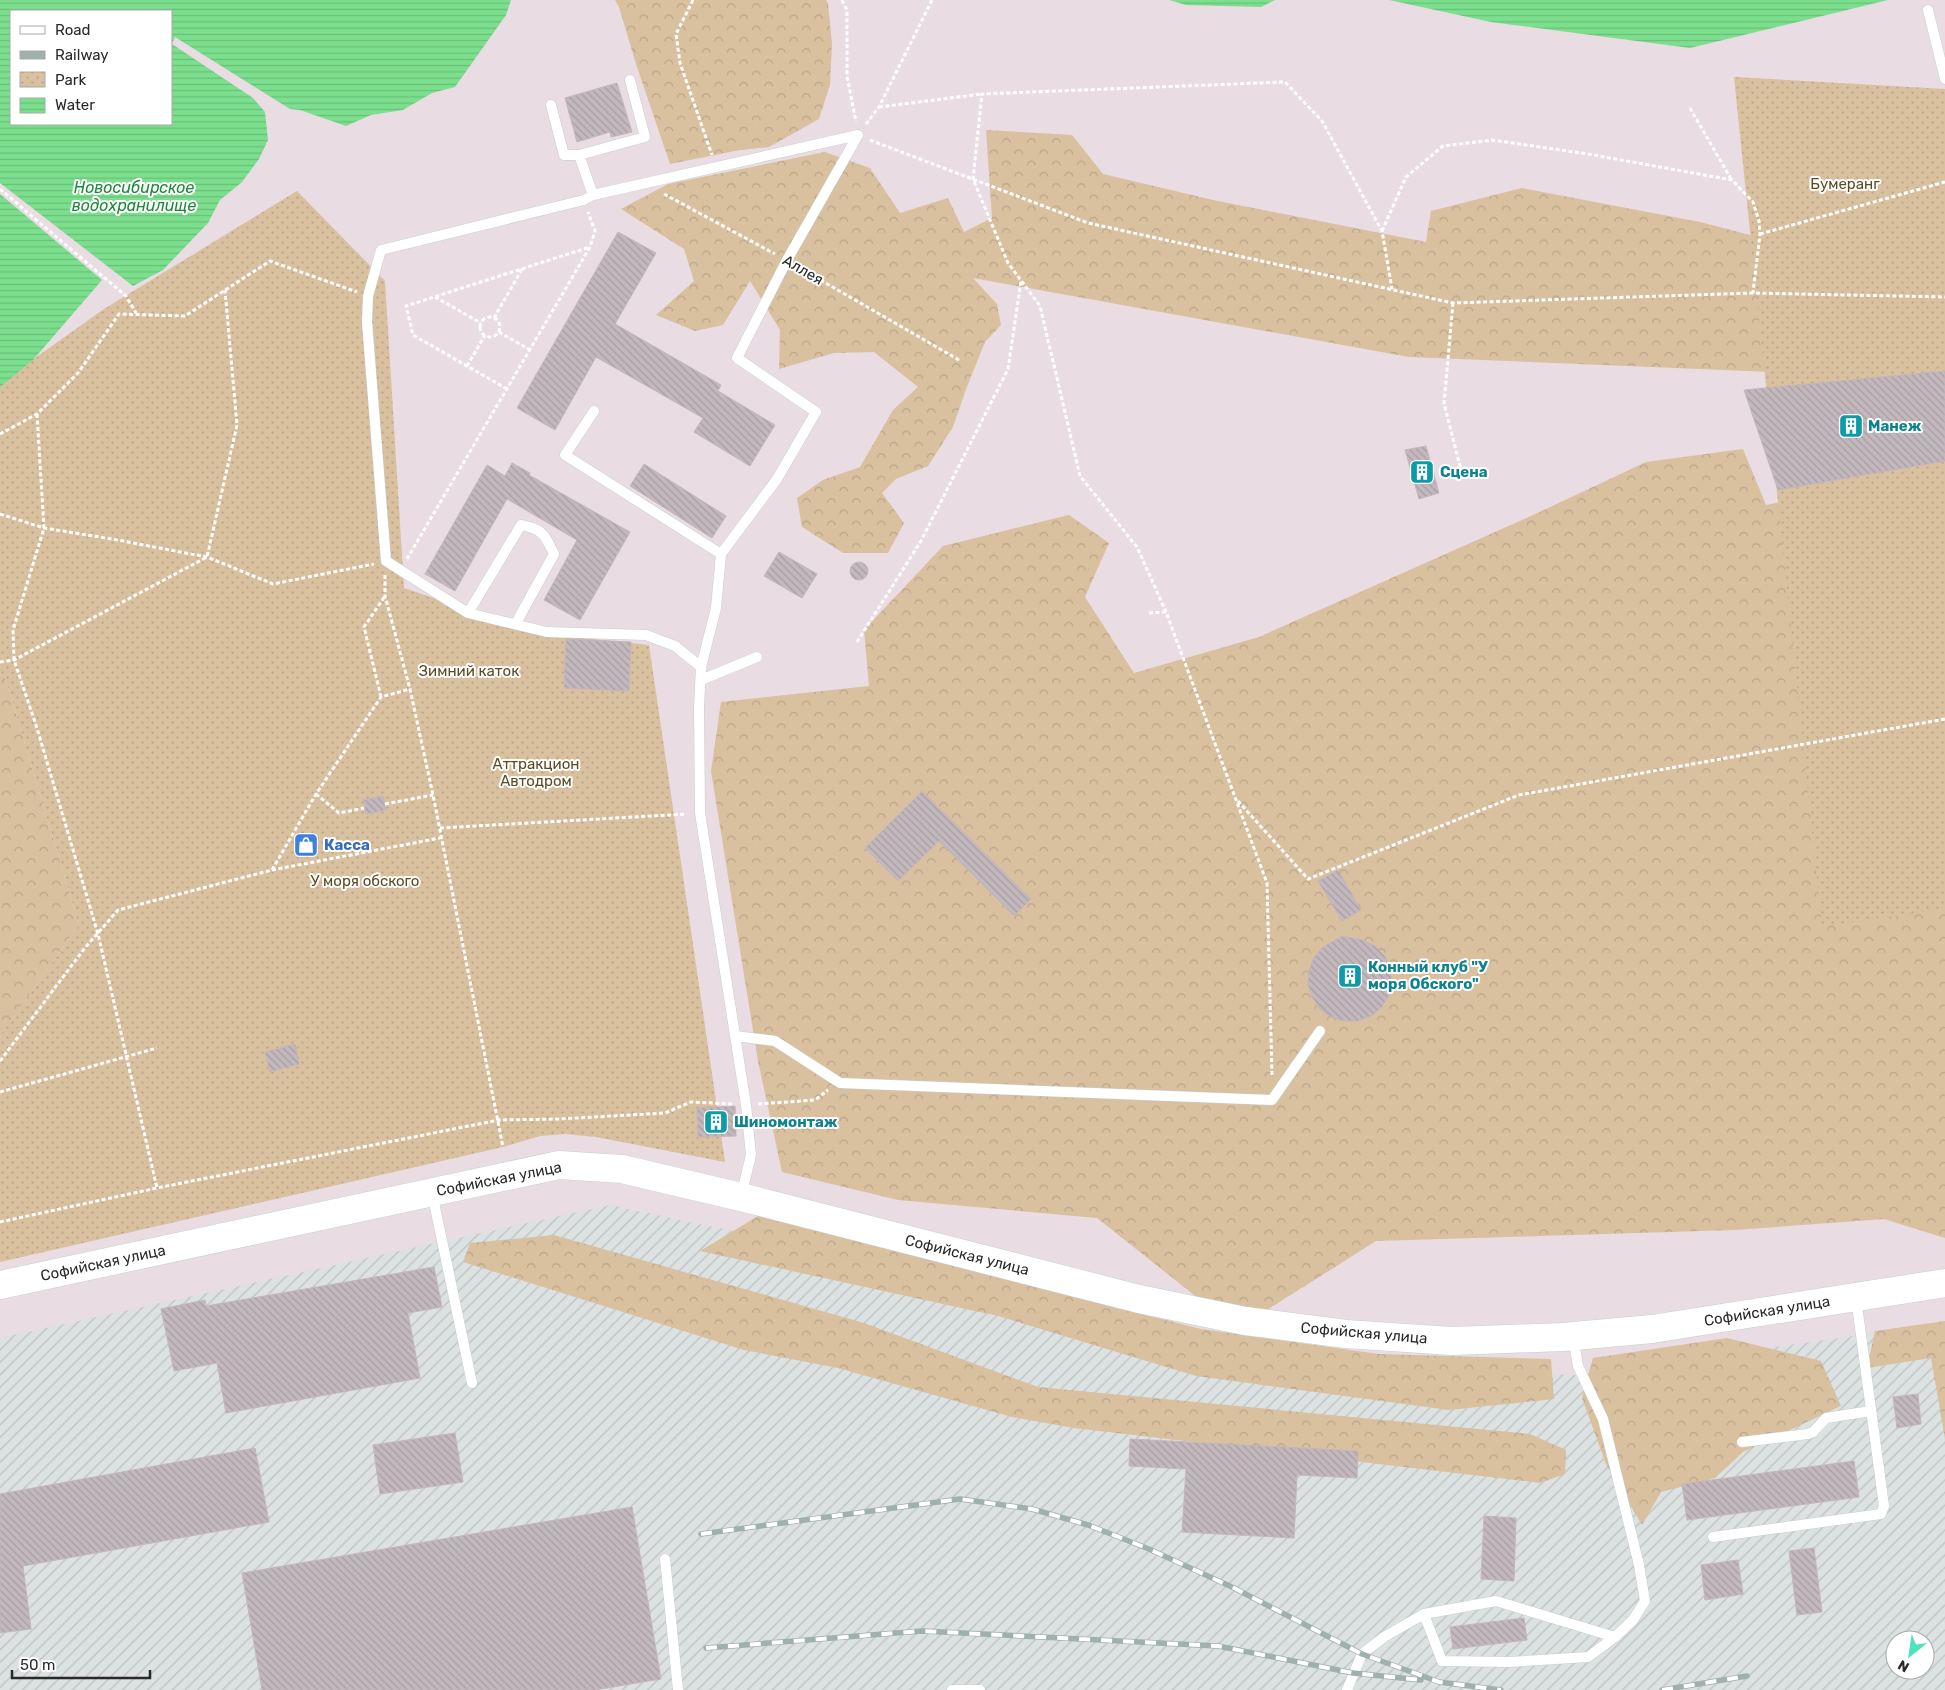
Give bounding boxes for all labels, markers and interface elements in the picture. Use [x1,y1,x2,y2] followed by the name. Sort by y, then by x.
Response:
[10,10,172,125] legend
[55,21,91,39] text: Road
[55,46,109,64] text: Railway
[55,71,86,89] text: Park
[55,96,95,114] text: Water
[1810,175,1880,193] park label: Бумеранг
[72,178,196,215] water label: Новосибирское водохранилище
[779,251,827,289] street label: Аллея
[1838,413,1864,439] building icon: Манеж
[1868,417,1922,435] place label: Манеж
[1409,459,1435,485] building icon: Сцена
[1440,463,1488,481] place label: Сцена
[419,662,519,680] park label: Зимний каток
[493,755,579,790] park label: Аттракцион Автодром
[293,832,319,858] shop icon: Касса
[324,836,370,854] place label: Касса
[311,872,419,890] park label: У моря обского
[1368,958,1488,993] place label: Конный клуб "У моря Обского"
[1337,963,1363,989] building icon: Конный клуб "У моря Обского"
[703,1109,729,1135] building icon: Шиномонтаж
[734,1113,838,1131] place label: Шиномонтаж
[435,1158,563,1200] street label: Софийская улица
[903,1231,1031,1279] street label: Софийская улица
[39,1241,167,1285] street label: Софийская улица
[1703,1292,1831,1330] street label: Софийская улица
[1300,1318,1428,1348] street label: Софийская улица
[1885,1630,1935,1680] north arrow
[12,1648,150,1680] scale bar
[20,1656,55,1674] text: 50 m
[1895,1656,1912,1676] text: N

